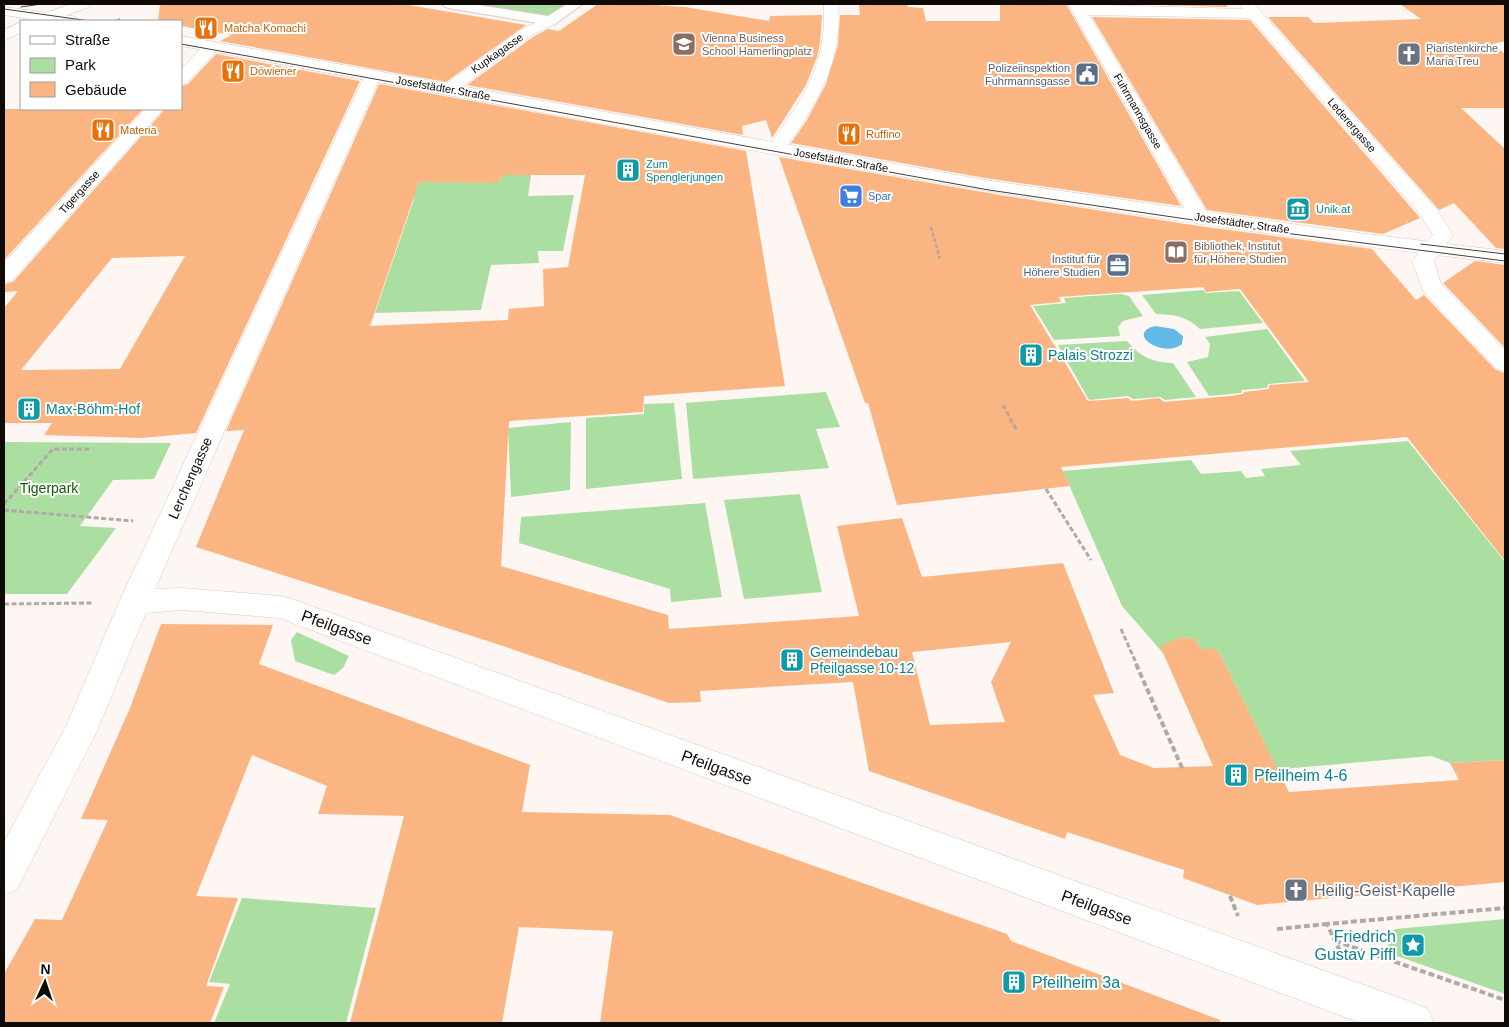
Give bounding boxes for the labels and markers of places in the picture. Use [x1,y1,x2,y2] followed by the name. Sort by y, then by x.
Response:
[193,15,219,41] restaurant icon: Matcha Komachi
[224,22,306,34] place label: Matcha Komachi
[671,31,697,57] school or university icon: Vienna Business School Hamerlingplatz
[702,32,812,57] place label: Vienna Business School Hamerlingplatz
[1396,41,1422,67] church icon: Piaristenkirche Maria Treu
[1426,42,1498,67] place label: Piaristenkirche Maria Treu
[220,58,246,84] restaurant icon: Döwiener
[1074,61,1100,87] public building icon: Polizeiinspektion Fuhrmannsgasse
[985,62,1070,87] place label: Polizeiinspektion Fuhrmannsgasse
[250,65,297,77] place label: Döwiener
[90,117,116,143] restaurant icon: Materia
[836,121,862,147] restaurant icon: Ruffino
[120,124,158,136] place label: Materia
[866,128,901,140] place label: Ruffino
[615,157,641,183] building icon: Zum Spenglerjungen
[646,158,723,183] place label: Zum Spenglerjungen
[838,183,864,209] supermarket icon: Spar
[868,190,892,202] place label: Spar
[1285,196,1311,222] museum icon: Unik.at
[1316,203,1350,215] place label: Unik.at
[1163,239,1189,265] library icon: Bibliothek, Institut für Höhere Studien
[1194,240,1286,265] place label: Bibliothek, Institut für Höhere Studien
[1105,252,1131,278] office icon: Institut für Höhere Studien
[1024,253,1100,278] place label: Institut für Höhere Studien
[1018,342,1044,368] building icon: Palais Strozzi
[1048,347,1133,363] place label: Palais Strozzi
[16,396,42,422] building icon: Max-Böhm-Hof
[46,401,140,417] place label: Max-Böhm-Hof
[810,644,915,676] place label: Gemeindebau Pfeilgasse 10-12
[779,647,805,673] building icon: Gemeindebau Pfeilgasse 10-12
[1223,762,1249,788] building icon: Pfeilheim 4-6
[1254,767,1347,784] place label: Pfeilheim 4-6
[1283,877,1309,903] church icon: Heilig-Geist-Kapelle
[1314,882,1455,899] place label: Heilig-Geist-Kapelle
[1314,928,1396,963] place label: Friedrich Gustav Piffl
[1400,932,1426,958] place icon: Friedrich Gustav Piffl
[1001,969,1027,995] building icon: Pfeilheim 3a
[1032,974,1120,991] place label: Pfeilheim 3a

